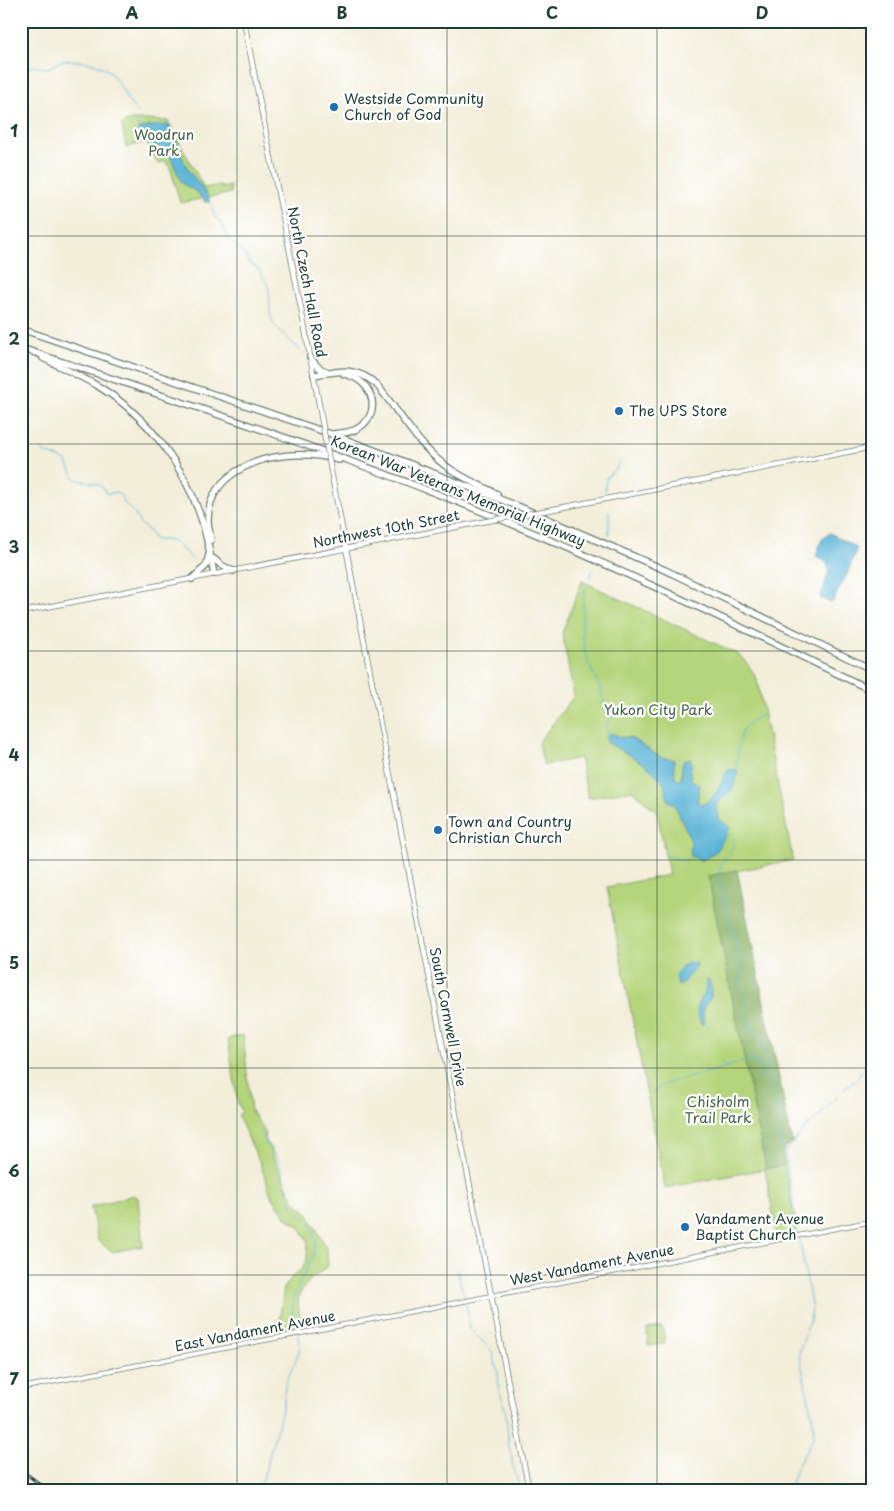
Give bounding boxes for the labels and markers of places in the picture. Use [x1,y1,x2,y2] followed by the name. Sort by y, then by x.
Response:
[344,88,484,125] place label: Westside Community Church of God
[328,101,340,113] marker: Westside Community Church of God
[629,400,727,421] place label: The UPS Store
[613,405,625,417] marker: The UPS Store
[448,811,572,848] place label: Town and Country Christian Church
[432,824,444,836] marker: Town and Country Christian Church
[695,1208,825,1245] place label: Vandament Avenue Baptist Church
[679,1221,691,1233] marker: Vandament Avenue Baptist Church

